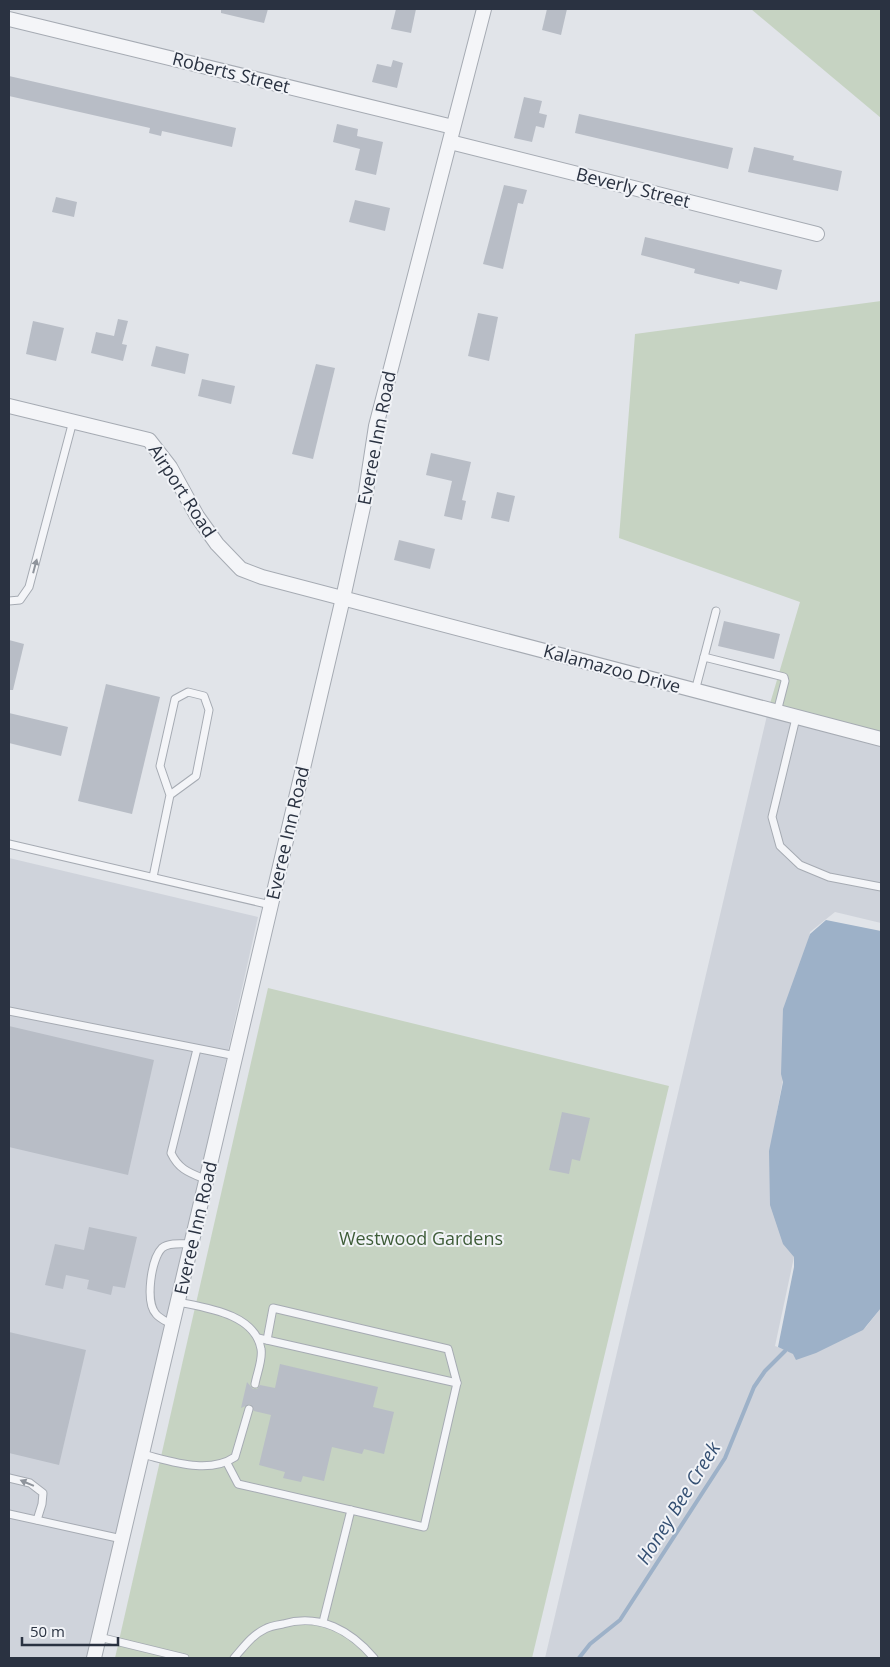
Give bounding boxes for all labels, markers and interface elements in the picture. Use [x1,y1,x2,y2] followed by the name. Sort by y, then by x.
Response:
[170,46,293,98] street label: Roberts Street
[574,161,693,213] street label: Beverly Street
[351,369,401,507] street label: Everee Inn Road
[144,439,222,542] street label: Airport Road
[31,559,39,574] one-way arrow
[541,638,684,698] street label: Kalamazoo Drive
[260,764,314,902] street label: Everee Inn Road
[168,1159,222,1297] street label: Everee Inn Road
[339,1226,503,1250] park label: Westwood Gardens
[630,1436,726,1569] water label: Honey Bee Creek
[20,1479,34,1487] one-way arrow
[22,1614,119,1646] scale bar
[30,1621,65,1641] text: 50 m

